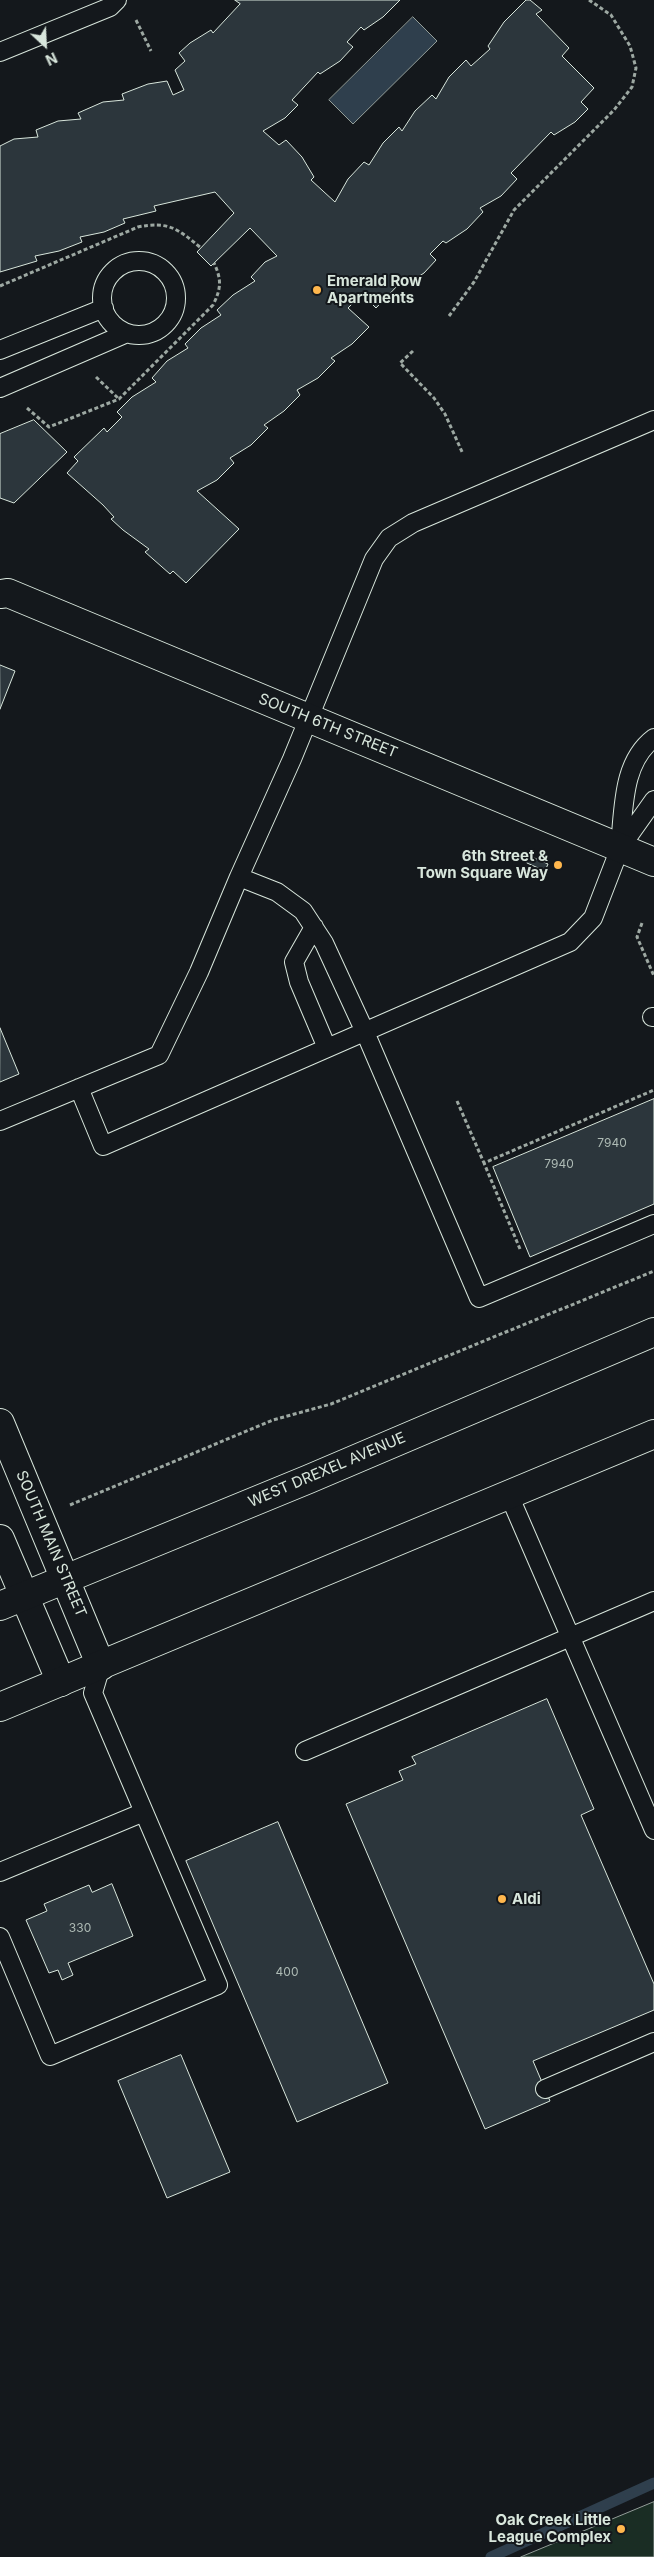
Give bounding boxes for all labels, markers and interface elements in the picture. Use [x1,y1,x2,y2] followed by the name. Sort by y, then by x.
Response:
[20,20,70,70] north arrow
[43,49,60,69] text: N
[327,272,422,307] place label: Emerald Row Apartments
[311,284,323,296] marker: Emerald Row Apartments
[256,690,400,762] street label: SOUTH 6TH STREET
[417,847,548,882] place label: 6th Street & Town Square Way
[552,859,564,871] marker: 6th Street & Town Square Way
[597,1136,627,1150] house number: 7940
[544,1157,574,1171] house number: 7940
[246,1429,408,1511] street label: WEST DREXEL AVENUE
[12,1468,90,1620] street label: SOUTH MAIN STREET
[512,1890,541,1908] place label: Aldi
[496,1893,508,1905] marker: Aldi
[69,1921,91,1935] house number: 330
[276,1965,298,1979] house number: 400
[489,2511,611,2546] place label: Oak Creek Little League Complex
[615,2523,627,2535] marker: Oak Creek Little League Complex

